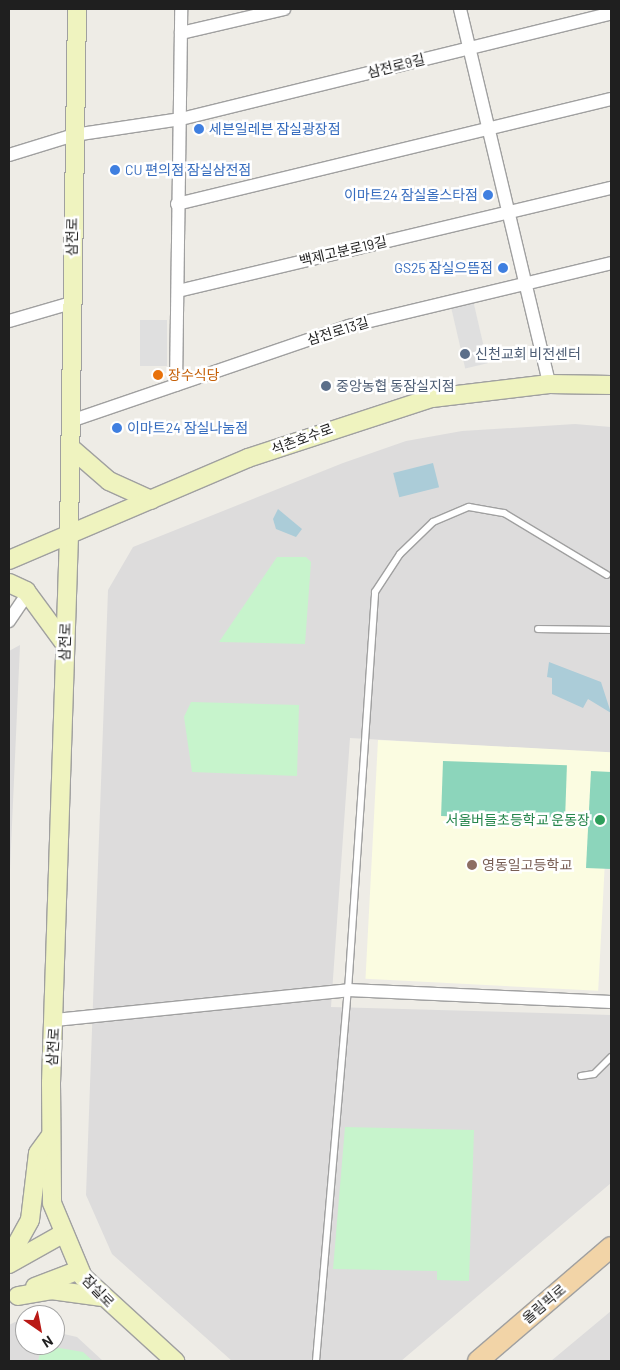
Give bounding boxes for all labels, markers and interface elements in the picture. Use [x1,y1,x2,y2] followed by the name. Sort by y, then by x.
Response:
[365,51,427,81] street label: 삼전로9길
[209,121,341,137] place label: 세븐일레븐 잠실광장점
[193,123,205,135] marker: 세븐일레븐 잠실광장점
[125,162,251,178] place label: CU 편의점 잠실삼전점
[109,164,121,176] marker: CU 편의점 잠실삼전점
[344,187,478,203] place label: 이마트24 잠실올스타점
[482,189,494,201] marker: 이마트24 잠실올스타점
[63,218,81,256] street label: 삼전로
[298,233,388,269] street label: 백제고분로19길
[394,260,493,276] place label: GS25 잠실으뜸점
[497,262,509,274] marker: GS25 잠실으뜸점
[305,314,371,348] street label: 삼전로13길
[475,346,581,362] place label: 신천교회 비전센터
[459,348,471,360] marker: 신천교회 비전센터
[168,367,220,383] place label: 장수식당
[152,369,164,381] marker: 장수식당
[336,378,455,394] place label: 중앙농협 동잠실지점
[320,380,332,392] marker: 중앙농협 동잠실지점
[127,420,248,436] place label: 이마트24 잠실나눔점
[269,420,335,458] street label: 석촌호수로
[111,422,123,434] marker: 이마트24 잠실나눔점
[56,622,74,662] street label: 삼전로
[446,812,590,828] place label: 서울버들초등학교 운동장
[594,814,606,826] marker: 서울버들초등학교 운동장
[482,857,572,873] place label: 영동일고등학교
[466,859,478,871] marker: 영동일고등학교
[43,1027,63,1067] street label: 삼전로
[79,1271,117,1311] street label: 잠실로
[519,1281,569,1327] street label: 올림픽로
[15,1305,65,1355] north arrow
[39,1332,56,1352] text: N

